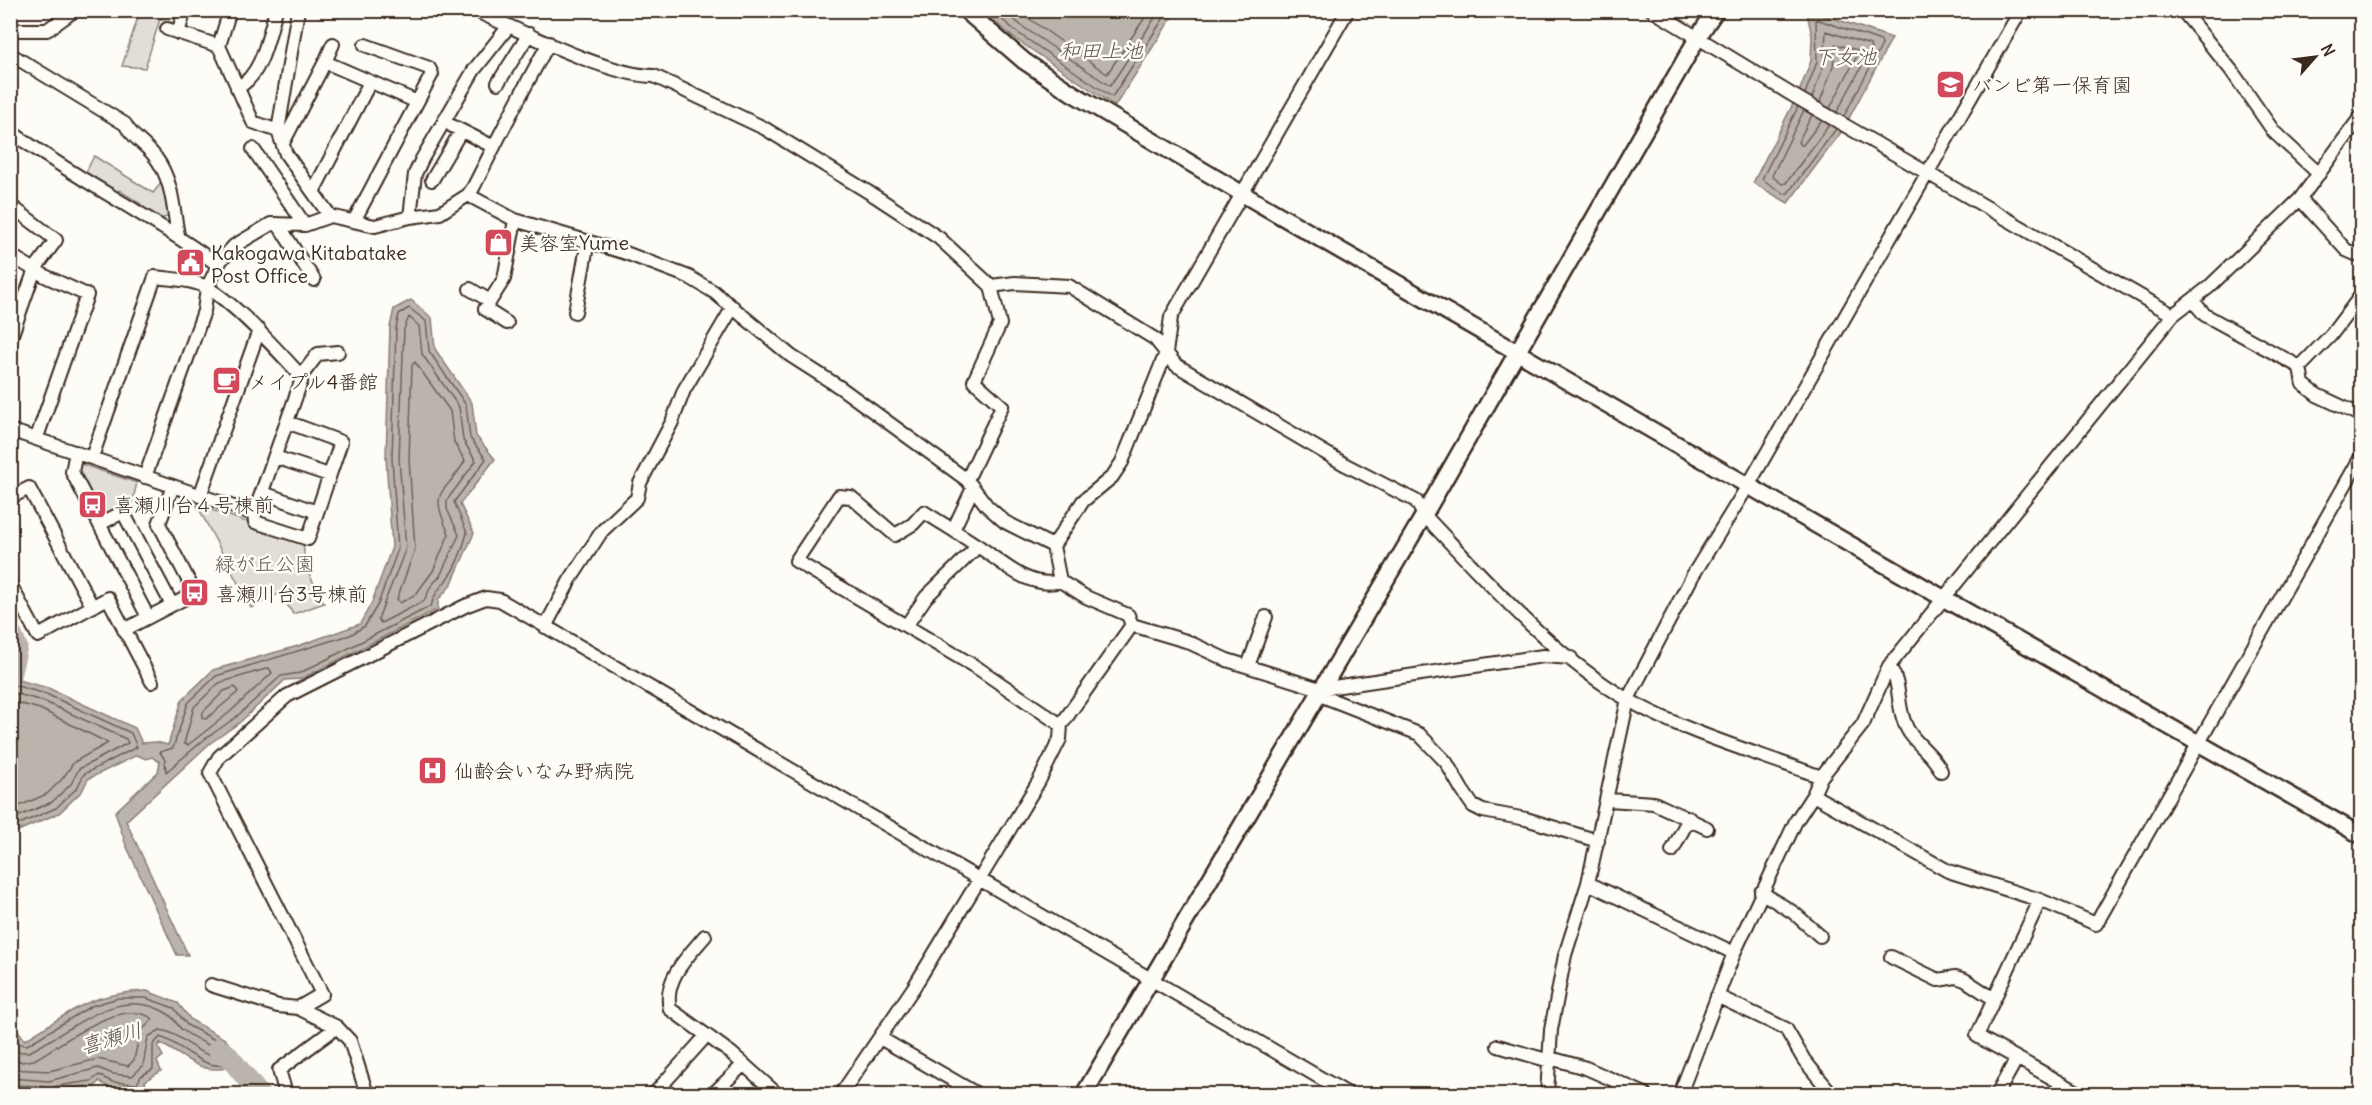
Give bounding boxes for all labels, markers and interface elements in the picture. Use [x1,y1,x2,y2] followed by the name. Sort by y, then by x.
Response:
[2285,27,2345,87] north arrow
[1059,37,1144,64] water label: 和田上池
[2317,40,2340,60] text: N
[1814,43,1877,70] water label: 下女池
[1935,68,1967,100] school or university icon: バンビ第一保育園
[1972,72,2132,97] place label: バンビ第一保育園
[482,226,514,258] shop icon: 美容室Yume
[519,230,629,255] place label: 美容室Yume
[211,240,407,288] place label: Kakogawa Kitabatake Post Office
[174,247,206,279] public building icon: Kakogawa Kitabatake Post Office
[211,365,243,397] cafe icon: メイプル4番館
[248,369,378,394] place label: メイプル4番館
[77,488,109,520] bus stop icon: 喜瀬川台４号棟前
[114,492,274,517] place label: 喜瀬川台４号棟前
[215,551,315,576] park label: 緑が丘公園
[179,577,211,609] bus stop icon: 喜瀬川台3号棟前
[216,581,367,606] place label: 喜瀬川台3号棟前
[417,754,449,786] hospital icon: 仙齢会いなみ野病院
[454,758,634,783] place label: 仙齢会いなみ野病院
[77,1016,145,1060] water label: 喜瀬川

